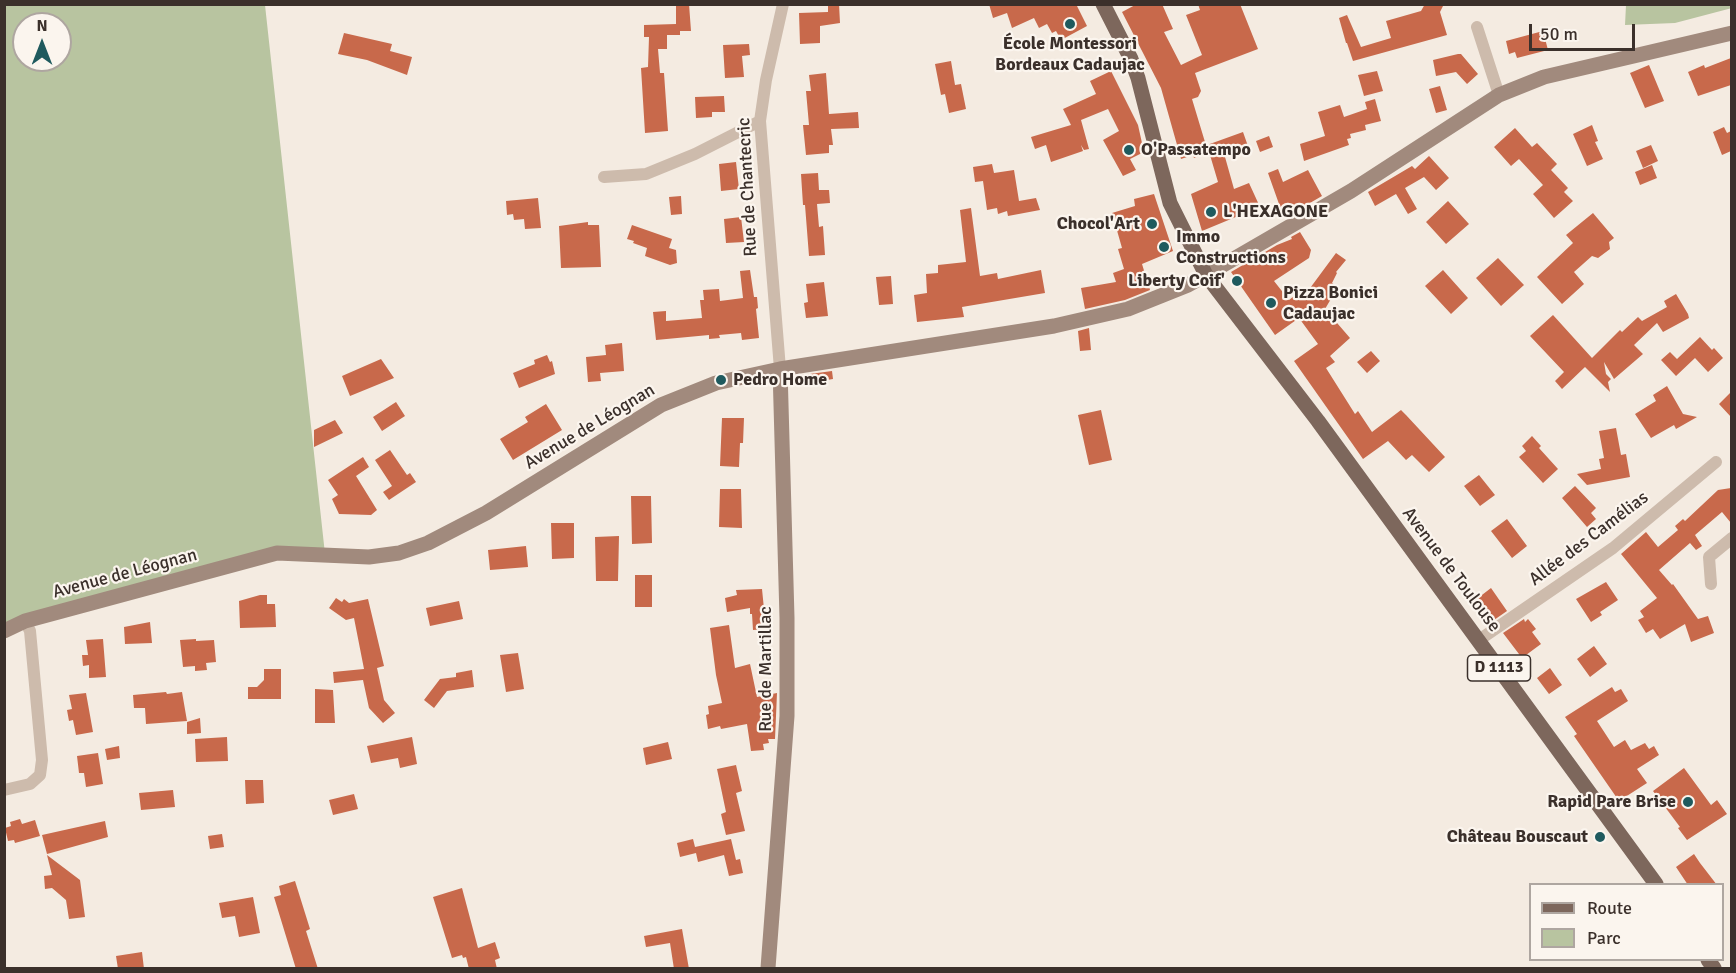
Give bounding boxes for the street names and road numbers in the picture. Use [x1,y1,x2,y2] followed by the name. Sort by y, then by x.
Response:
[734,117,762,257] street label: Rue de Chantecric
[521,380,659,474] street label: Avenue de Léognan
[1525,487,1653,591] street label: Allée des Camélias
[1397,503,1505,637] street label: Avenue de Toulouse
[51,544,199,604] street label: Avenue de Léognan
[755,606,777,732] street label: Rue de Martillac
[1468,655,1530,681] road number: D 1113

